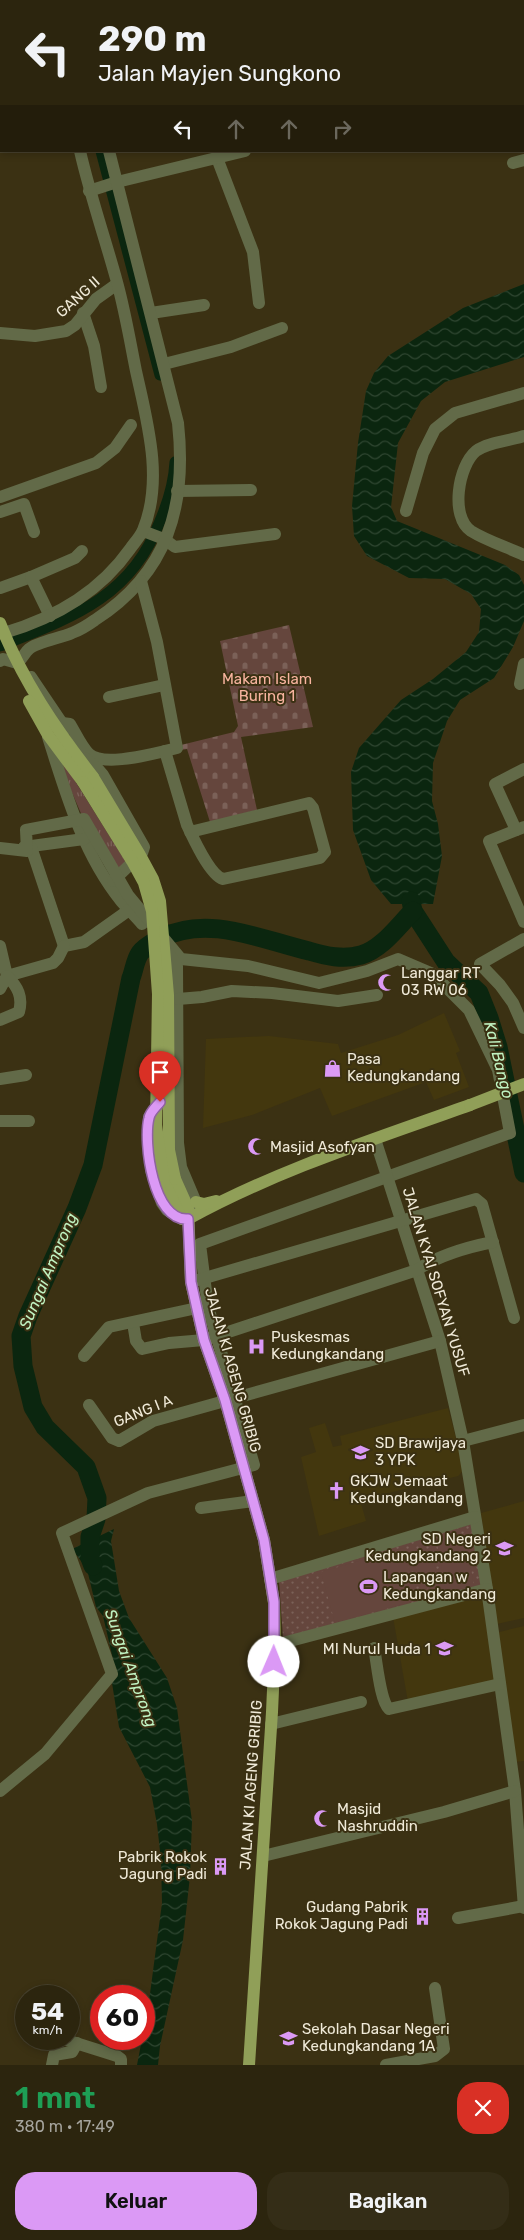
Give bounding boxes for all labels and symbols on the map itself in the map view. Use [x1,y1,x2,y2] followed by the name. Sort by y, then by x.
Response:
[52,273,104,321] street label: GANG II
[222,670,312,705] park label: Makam Islam Buring 1
[401,964,481,999] place label: Langgar RT 03 RW 06
[377,972,397,992] mosque icon: Langgar RT 03 RW 06
[480,1019,518,1101] water label: Kali Bango
[347,1050,460,1085] place label: Pasa Kedungkandang
[139,1051,181,1102] pin
[323,1058,343,1078] shop icon: Pasa Kedungkandang
[246,1137,266,1157] mosque icon: Masjid Asofyan
[270,1138,375,1156] place label: Masjid Asofyan
[399,1185,473,1379] street label: JALAN KYAI SOFYAN YUSUF
[15,1210,81,1332] water label: Sungai Amprong
[201,1286,265,1454] street label: JALAN KI AGENG GRIBIG
[271,1328,384,1363] place label: Puskesmas Kedungkandang
[247,1336,267,1356] hospital icon: Puskesmas Kedungkandang
[111,1391,175,1431] street label: GANG I A
[375,1434,466,1469] place label: SD Brawijaya 3 YPK
[351,1442,371,1462] school or university icon: SD Brawijaya 3 YPK
[350,1472,463,1507] place label: GKJW Jemaat Kedungkandang
[326,1480,346,1500] church icon: GKJW Jemaat Kedungkandang
[365,1530,491,1565] place label: SD Negeri Kedungkandang 2
[495,1538,515,1558] school or university icon: SD Negeri Kedungkandang 2
[383,1568,496,1603] place label: Lapangan w Kedungkandang
[359,1576,379,1596] sports icon: Lapangan w Kedungkandang
[101,1606,161,1730] water label: Sungai Amprong
[247,1635,299,1687] position arrow
[435,1639,455,1659] school or university icon: MI Nurul Huda 1
[323,1640,431,1658] place label: MI Nurul Huda 1
[236,1699,266,1871] street label: JALAN KI AGENG GRIBIG
[337,1800,418,1835] place label: Masjid Nashruddin
[313,1808,333,1828] mosque icon: Masjid Nashruddin
[118,1848,207,1883] place label: Pabrik Rokok Jagung Padi
[211,1856,231,1876] building icon: Pabrik Rokok Jagung Padi
[275,1898,408,1933] place label: Gudang Pabrik Rokok Jagung Padi
[412,1906,432,1926] building icon: Gudang Pabrik Rokok Jagung Padi
[90,1985,155,2050] speed limit sign: 60
[302,2020,450,2055] place label: Sekolah Dasar Negeri Kedungkandang 1A
[278,2028,298,2048] school or university icon: Sekolah Dasar Negeri Kedungkandang 1A

